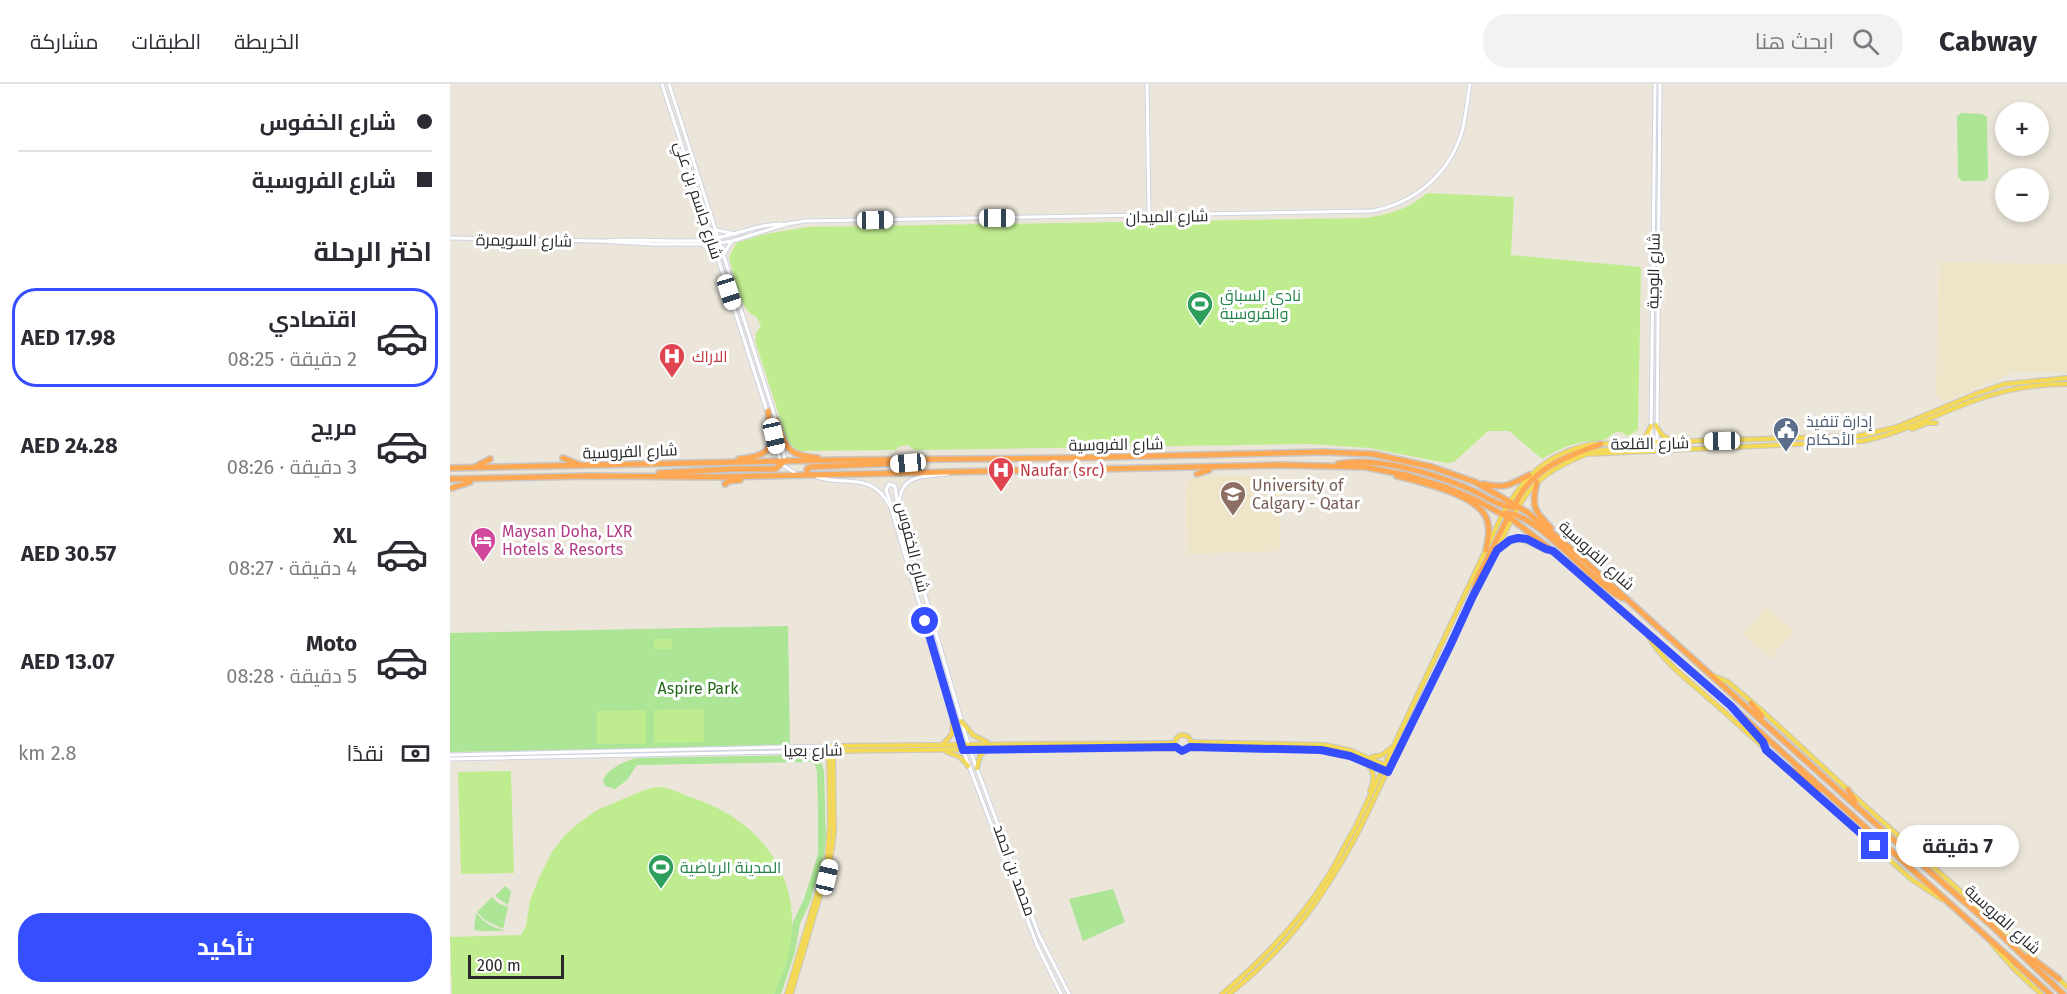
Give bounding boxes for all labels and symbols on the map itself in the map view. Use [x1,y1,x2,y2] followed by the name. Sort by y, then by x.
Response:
[667,139,727,263] street label: شارع جاسم بن علي
[1125,206,1209,229] street label: شارع الميدان
[979,209,1015,227] car
[857,211,893,229] car
[476,230,572,253] street label: شارع السويمرة
[1643,233,1666,309] street label: شارع الوجبة
[715,272,743,312] car
[1220,286,1301,323] place label: نادي السباق والفروسية
[1185,289,1215,327] sports icon: نادي السباق والفروسية
[657,341,687,379] hospital icon: الاراك
[692,347,728,366] place label: الاراك
[1806,412,1873,451] place label: إدارة تنفيذ الأحكام
[1771,415,1801,453] public building icon: إدارة تنفيذ الأحكام
[761,416,787,456] car
[1704,432,1740,450] car
[1611,433,1689,456] street label: شارع القلعة
[1068,434,1164,457] street label: شارع الفروسية
[582,440,678,465] street label: شارع الفروسية
[889,452,927,474] car
[986,455,1016,493] hospital icon: Naufar (src)
[1020,461,1104,480] place label: Naufar (src)
[1252,476,1361,513] place label: University of Calgary - Qatar
[1218,479,1248,517] school or university icon: University of Calgary - Qatar
[890,500,933,595] street label: شارع الخفوس
[1554,517,1638,596] street label: شارع الفروسية
[502,522,633,559] place label: Maysan Doha, LXR Hotels & Resorts
[468,525,498,563] hotel icon: Maysan Doha, LXR Hotels & Resorts
[911,607,938,634] route start
[658,679,739,698] park label: Aspire Park
[783,740,843,763] street label: شارع بعيا
[988,822,1040,919] street label: محمد بن احمد
[1896,825,2019,867] callout: 7 دقيقة
[1861,832,1888,859] route end
[646,852,676,890] sports icon: المدينة الرياضية
[814,857,840,897] car
[680,858,781,877] place label: المدينة الرياضية
[1960,881,2044,960] street label: شارع الفروسية
[468,952,564,980] scale bar

